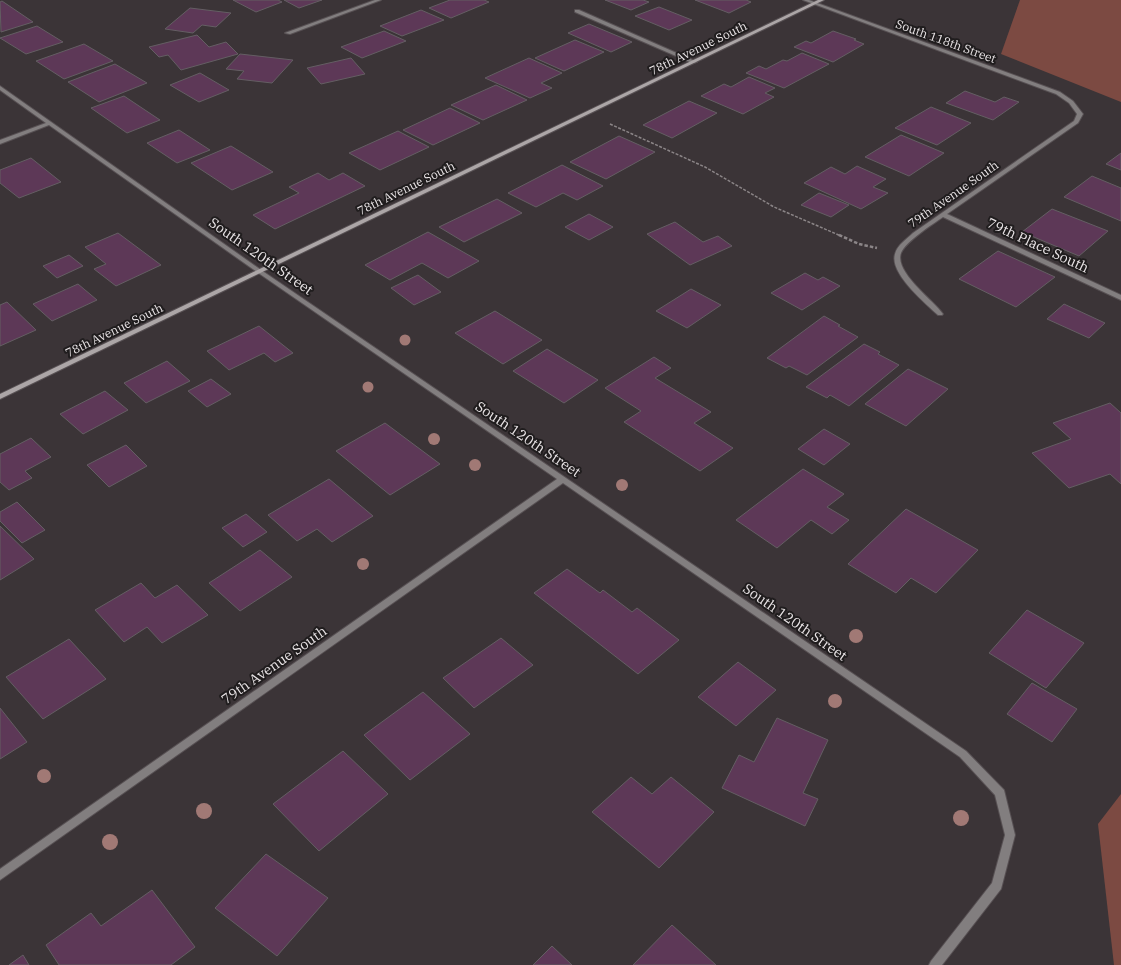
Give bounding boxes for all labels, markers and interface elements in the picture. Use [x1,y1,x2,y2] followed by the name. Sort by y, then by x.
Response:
[894,16,998,66] street label: South 118th Street
[647,18,750,78] street label: 78th Avenue South
[905,157,1001,231] street label: 79th Avenue South
[355,158,458,218] street label: 78th Avenue South
[205,213,317,299] street label: South 120th Street
[984,213,1092,277] street label: 79th Place South
[63,300,166,360] street label: 78th Avenue South
[472,397,584,481] street label: South 120th Street
[739,579,851,665] street label: South 120th Street
[218,622,330,708] street label: 79th Avenue South

